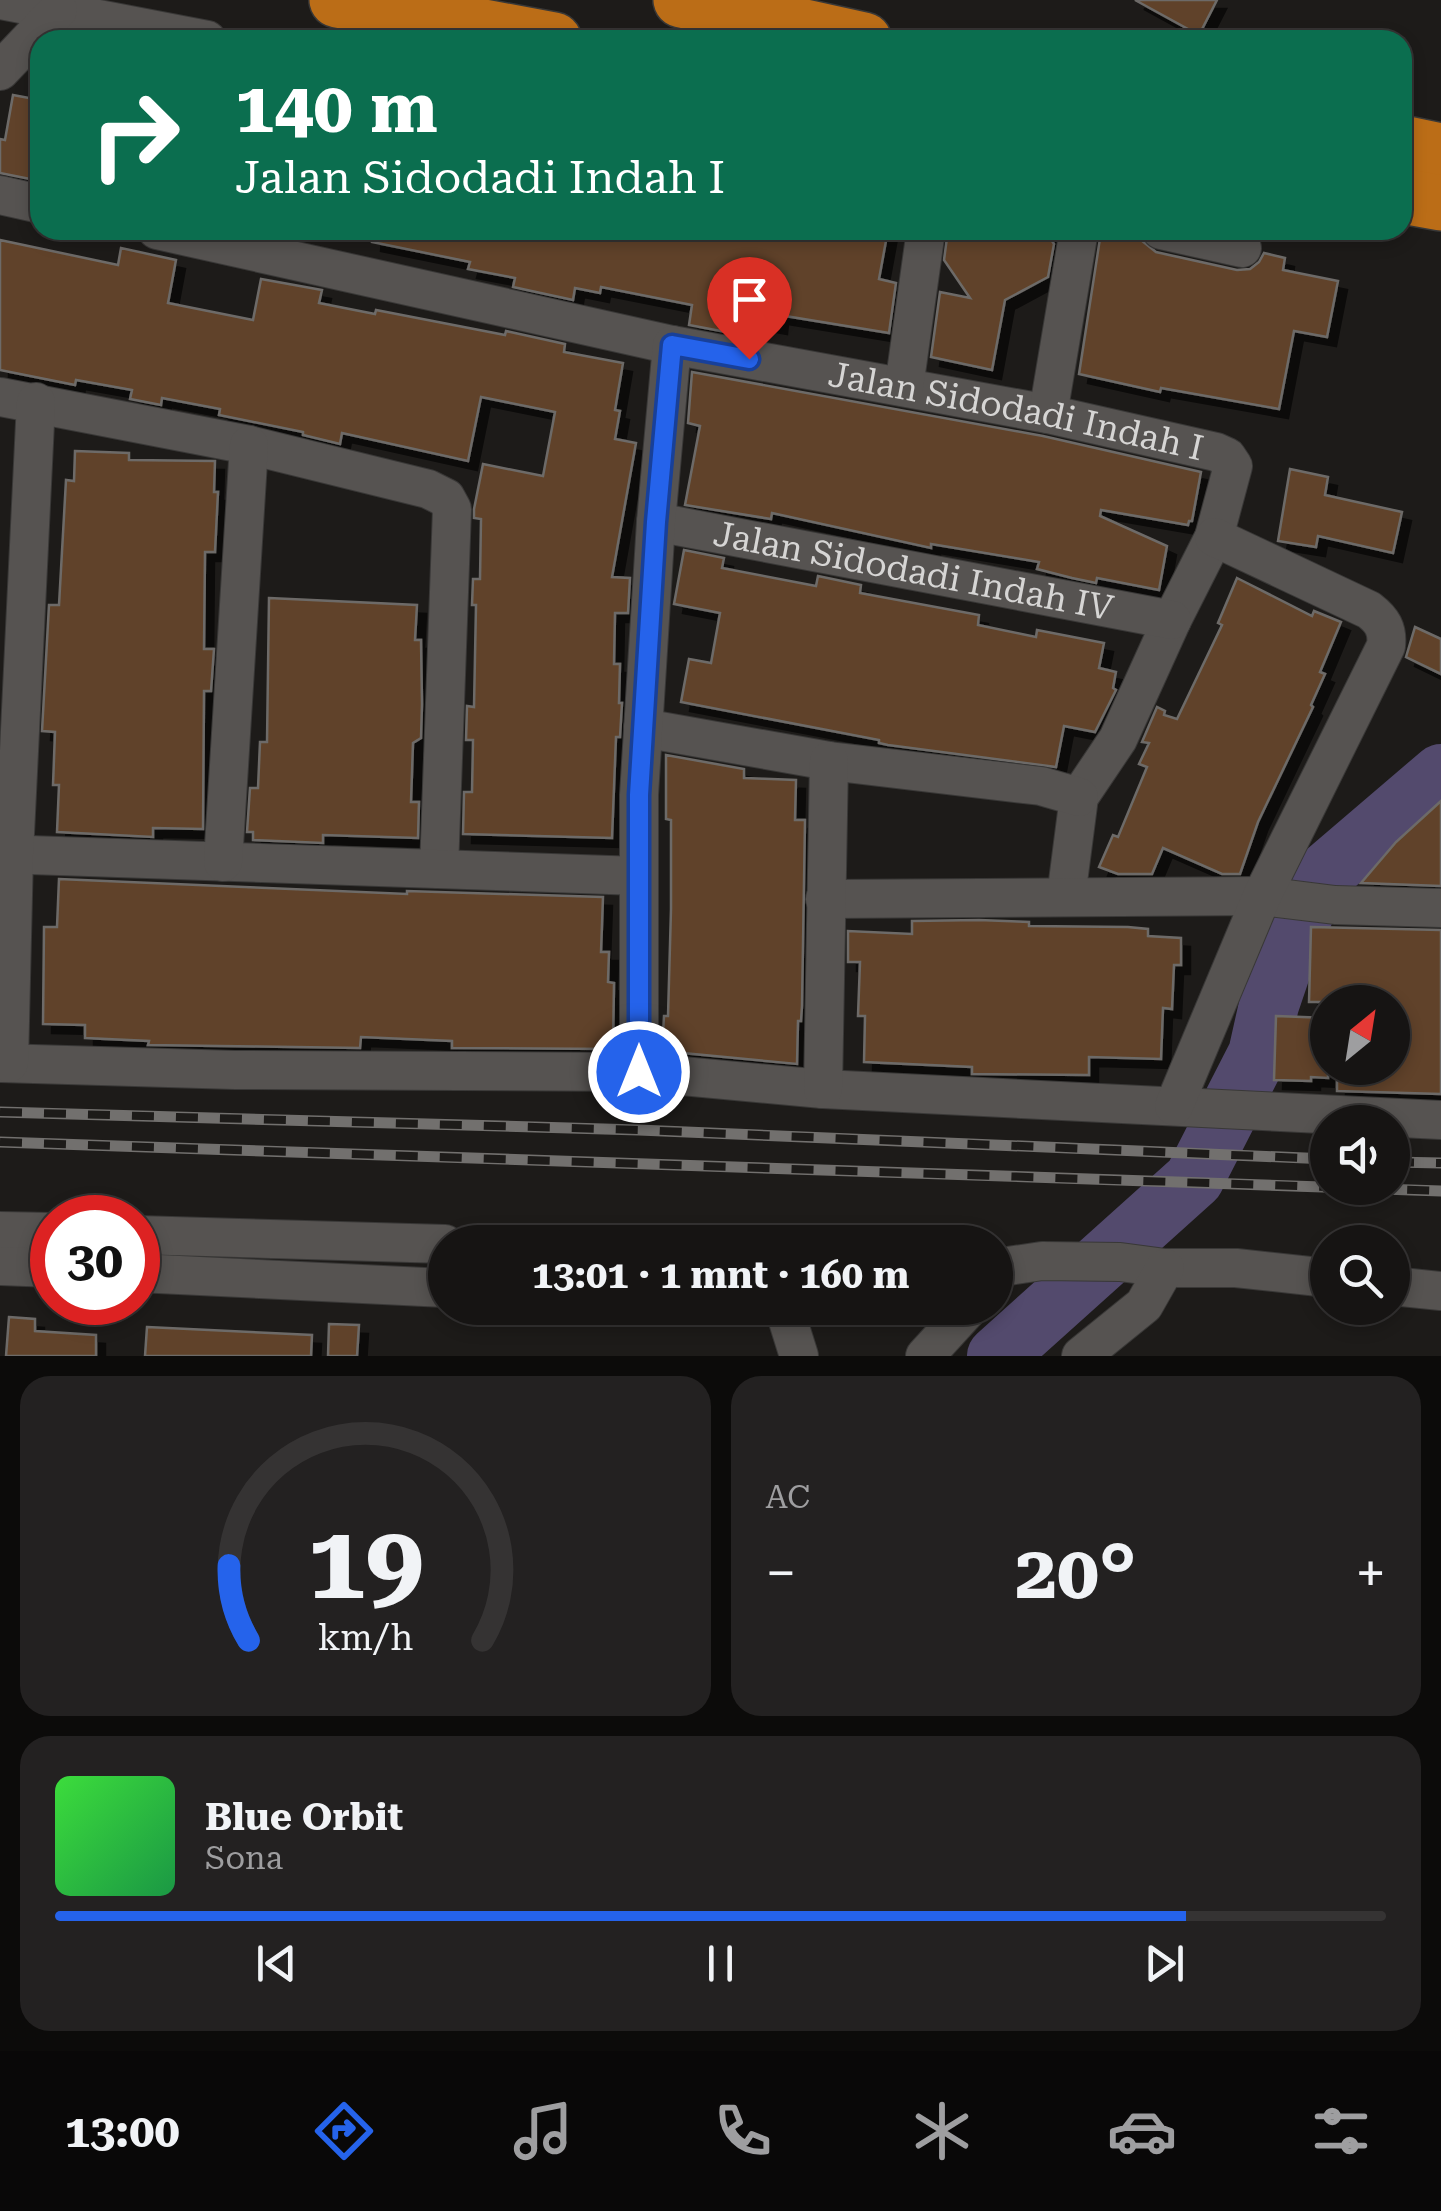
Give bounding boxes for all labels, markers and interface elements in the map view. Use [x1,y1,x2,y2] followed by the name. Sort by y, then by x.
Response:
[235,67,438,149] text: 140 m
[70,70,200,200] icon: right
[235,151,725,204] text: Jalan Sidodadi Indah I
[707,257,792,360] pin
[722,272,777,327] icon: arrive
[825,354,1207,469] street label: Jalan Sidodadi Indah I
[710,513,1117,629] street label: Jalan Sidodadi Indah IV
[1310,985,1410,1085] north arrow
[1310,985,1410,1325] map controls
[587,1020,691,1124] position arrow
[1310,1105,1410,1205] button: sound
[30,1195,160,1325] speed limit sign: 30
[1310,1225,1410,1325] button: search
[532,1253,909,1297] text: 13:01 · 1 mnt · 160 m
[766,1478,810,1516] text: AC
[307,1502,423,1623] text: 19
[1015,1528,1136,1616] text: 20°
[766,1541,796,1605] text: −
[1355,1541,1386,1605] text: +
[317,1617,413,1659] text: km/h
[205,1795,403,1839] text: Blue Orbit
[205,1839,283,1877] text: Sona
[249,1936,304,1991] icon: previous
[693,1936,748,1991] icon: pause
[1137,1936,1192,1991] icon: next
[309,2096,379,2166] icon: directions
[508,2096,578,2166] icon: music
[708,2096,778,2166] icon: phone
[907,2096,977,2166] icon: climate
[1107,2096,1177,2166] icon: car
[1306,2096,1376,2166] icon: filters
[65,2105,180,2158] text: 13:00

